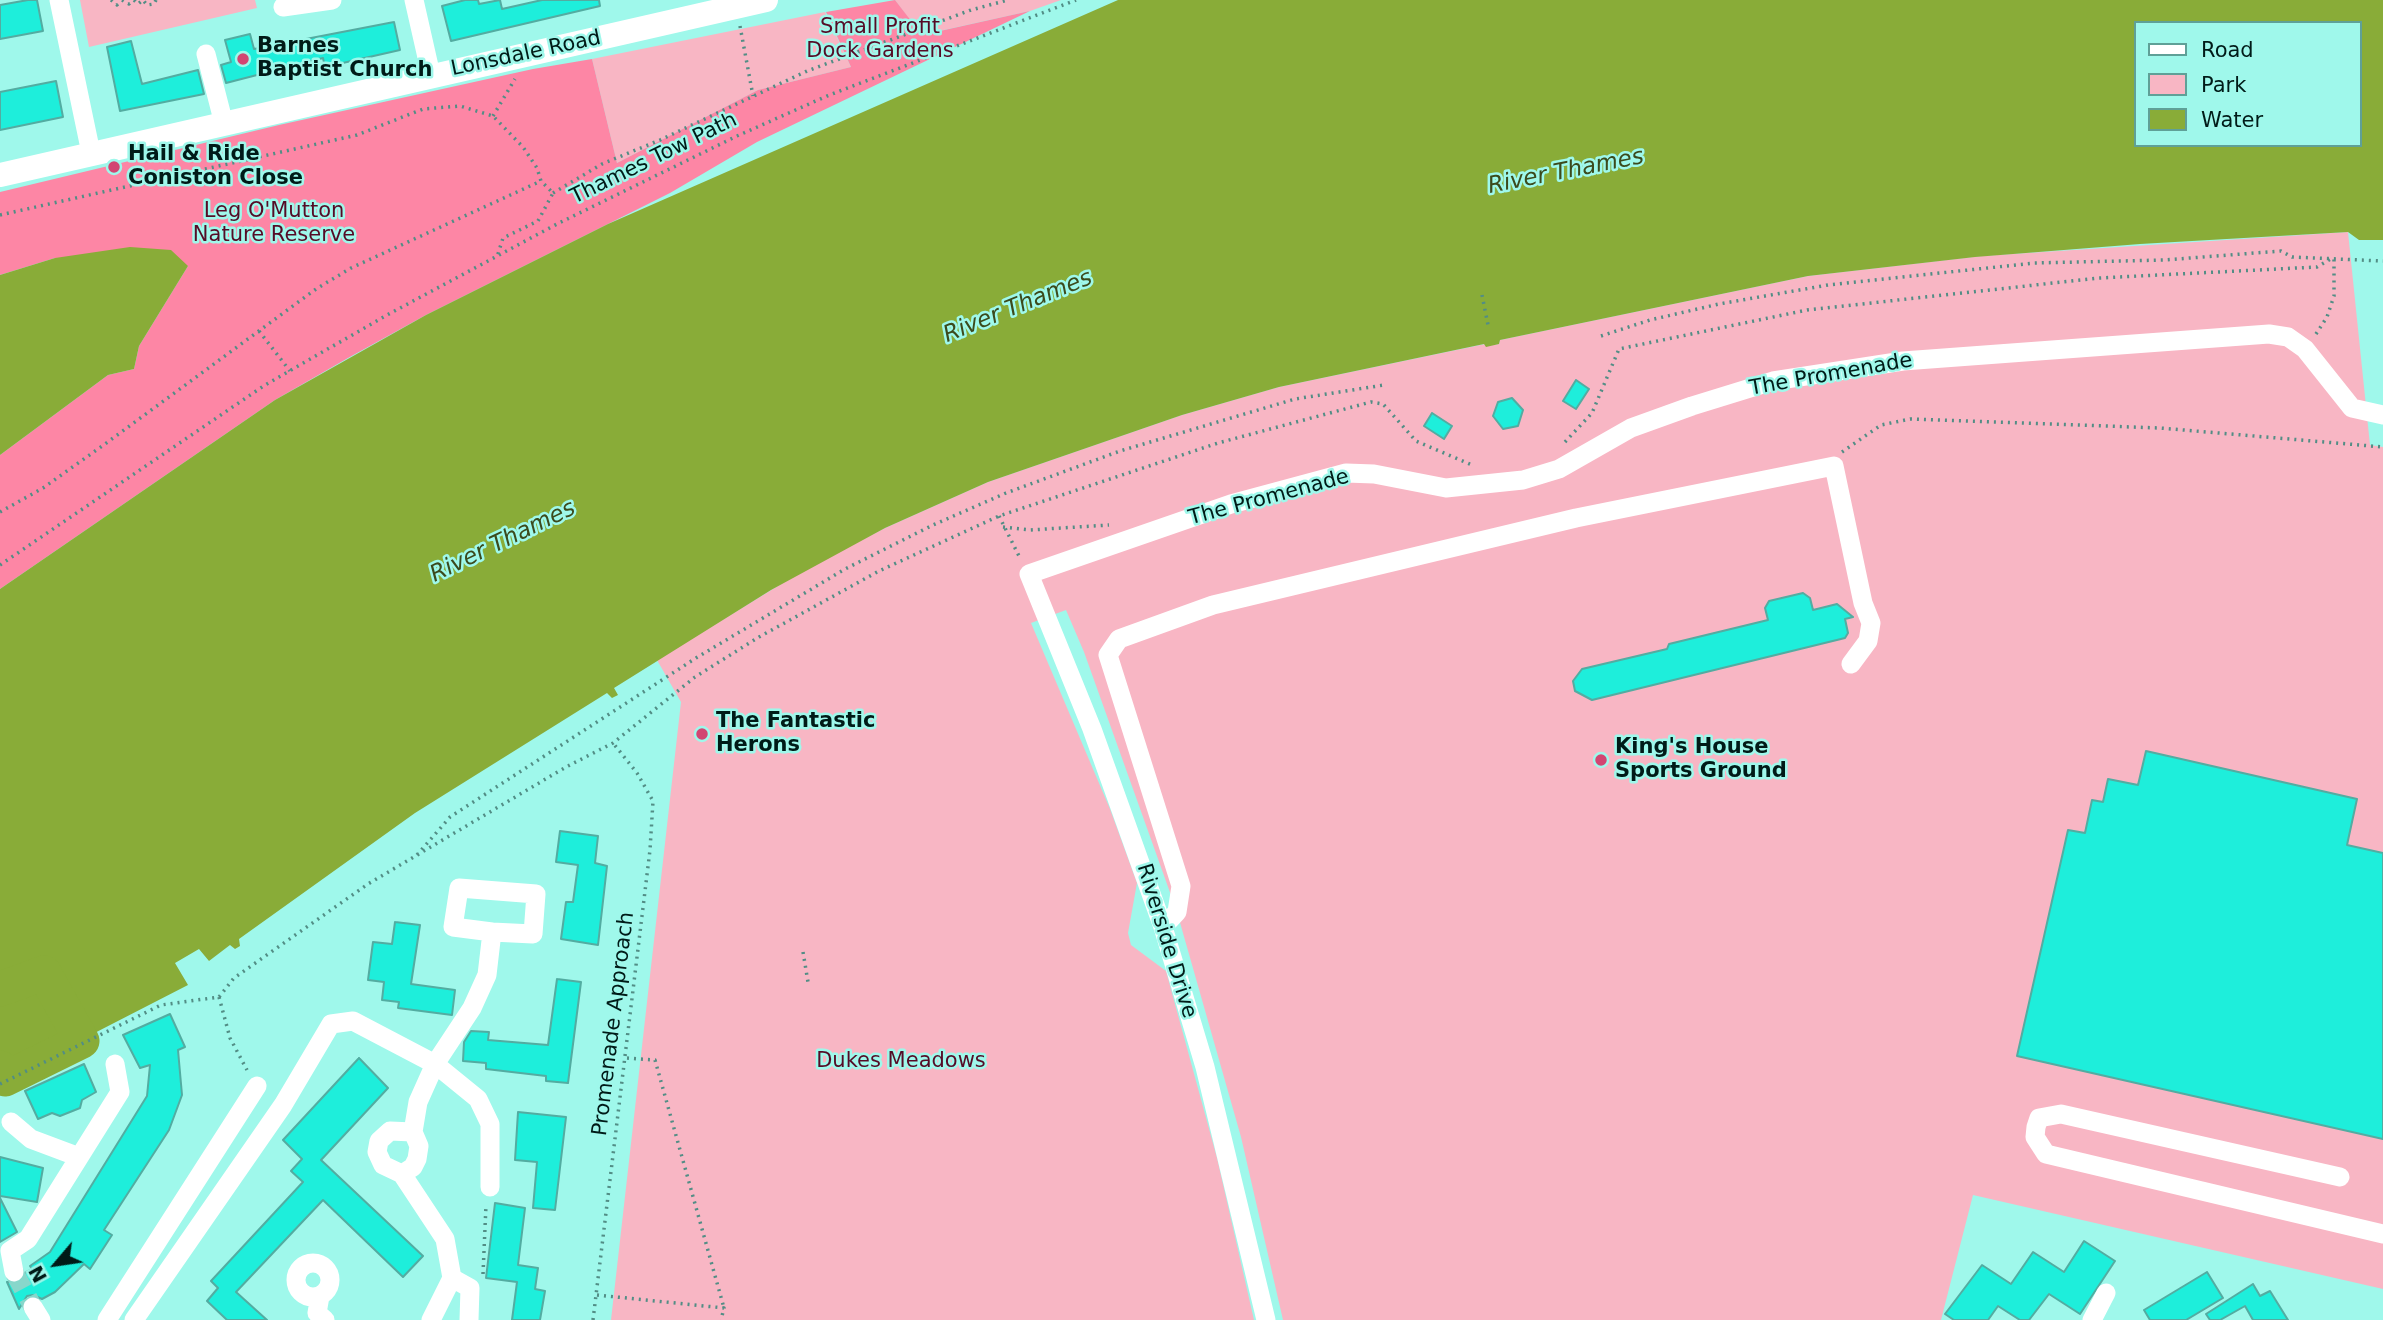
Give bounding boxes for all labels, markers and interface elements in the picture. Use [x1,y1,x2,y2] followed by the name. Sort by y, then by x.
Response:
[806,15,954,65] park label: Small Profit Dock Gardens
[2134,21,2362,147] legend
[449,26,603,82] street label: Lonsdale Road
[257,34,432,84] place label: Barnes Baptist Church
[2201,38,2254,62] text: Road
[235,51,251,67] marker: Barnes Baptist Church
[2201,73,2246,97] text: Park
[567,108,741,210] street label: Thames Tow Path
[2201,108,2263,132] text: Water
[128,142,303,192] place label: Hail & Ride Coniston Close
[1486,143,1646,201] water label: River Thames
[106,159,122,175] marker: Hail & Ride Coniston Close
[193,199,355,249] park label: Leg O'Mutton Nature Reserve
[940,265,1096,349] water label: River Thames
[1748,348,1914,402] street label: The Promenade
[1186,464,1352,532] street label: The Promenade
[426,495,580,589] water label: River Thames
[716,709,875,759] place label: The Fantastic Herons
[694,726,710,742] marker: The Fantastic Herons
[1615,735,1787,785] place label: King's House Sports Ground
[1593,752,1609,768] marker: King's House Sports Ground
[1131,861,1201,1021] street label: Riverside Drive
[588,911,640,1137] street label: Promenade Approach
[816,1049,986,1075] park label: Dukes Meadows
[21,1229,91,1299] north arrow
[24,1262,51,1286] text: N

